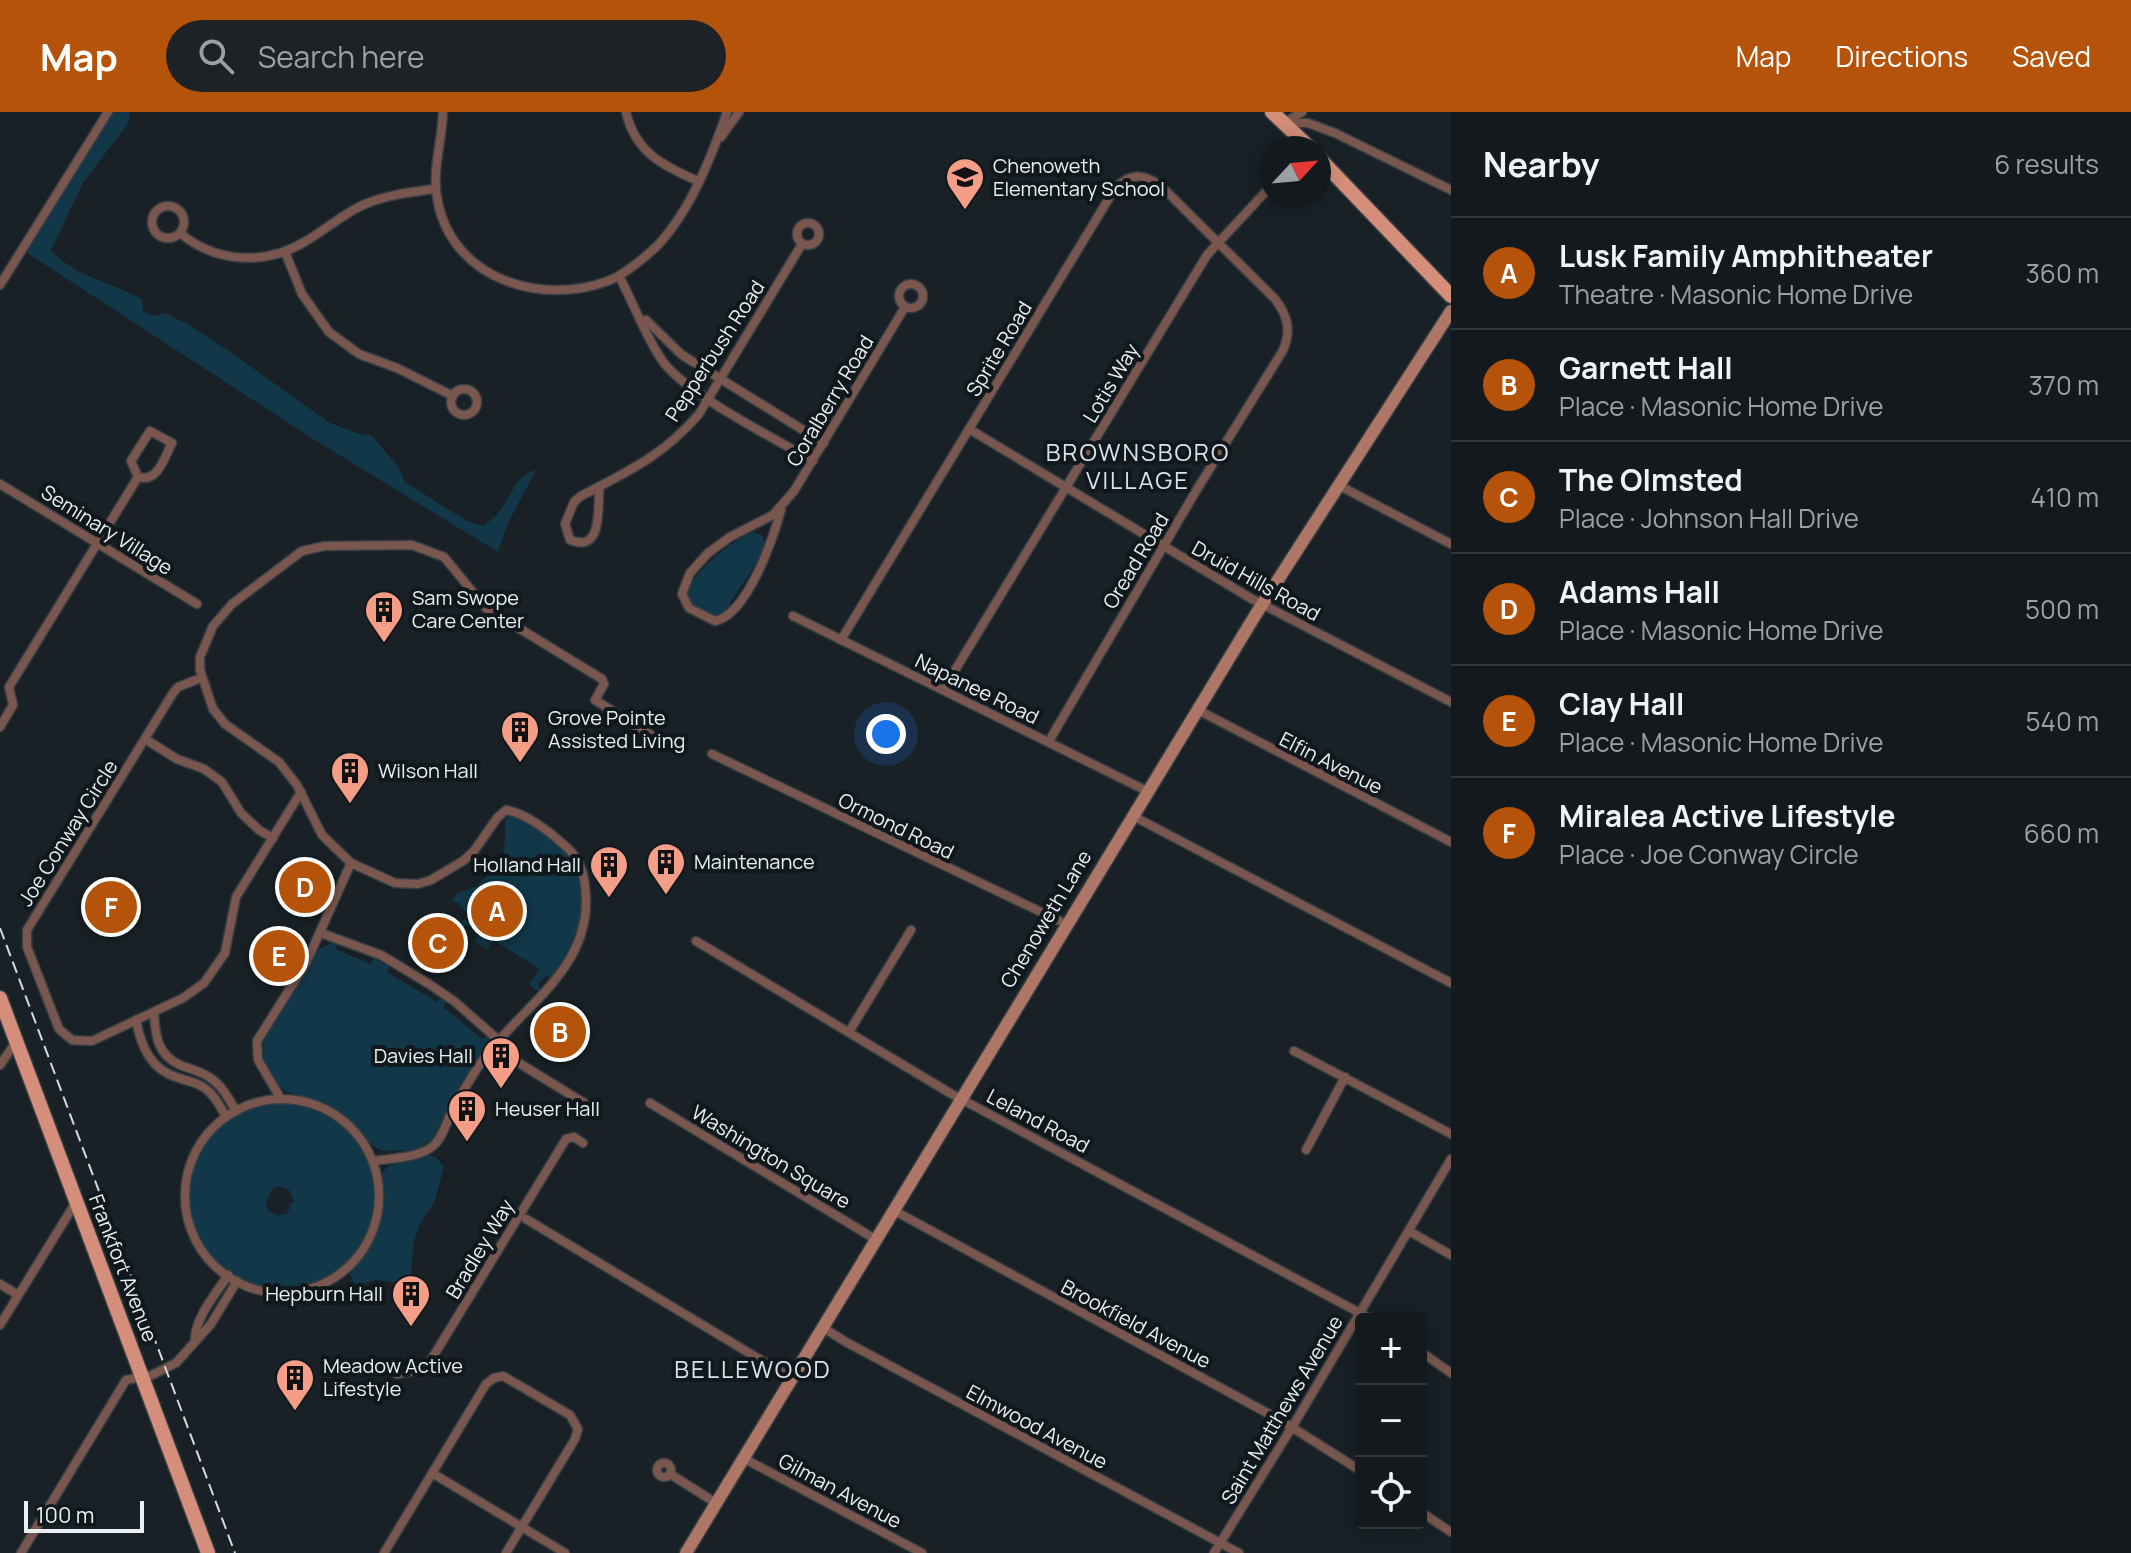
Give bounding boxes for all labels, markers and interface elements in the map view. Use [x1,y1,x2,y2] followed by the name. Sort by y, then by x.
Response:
[166,20,726,92] search box
[40,30,118,82] text: Map
[194,34,238,78] icon: search
[258,36,425,77] text: Search here
[1736,37,1791,75] text: Map
[1835,37,1968,75] text: Directions
[2012,37,2091,75] text: Saved
[1259,136,1331,208] north arrow
[1483,141,1599,187] text: Nearby
[1994,146,2099,182] text: 6 results
[993,152,1165,202] place label: Chenoweth Elementary School
[944,156,986,211] school or university icon: Chenoweth Elementary School
[1559,235,1933,276] text: Lusk Family Amphitheater
[1500,255,1518,291] text: A
[2025,255,2099,291] text: 360 m
[659,275,770,427] street label: Pepperbush Road
[1559,276,1913,312] text: Theatre · Masonic Home Drive
[960,296,1038,401] street label: Sprite Road
[780,330,879,471] street label: Coralberry Road
[1076,338,1145,427] street label: Lotis Way
[1559,347,1733,388] text: Garnett Hall
[1501,367,1517,403] text: B
[2028,367,2099,403] text: 370 m
[1559,388,1883,424] text: Place · Masonic Home Drive
[1046,435,1230,496] district label: BROWNSBORO VILLAGE
[1559,459,1743,500] text: The Olmsted
[36,478,178,581] street label: Seminary Village
[1499,479,1519,515] text: C
[2030,479,2099,515] text: 410 m
[1559,500,1859,536] text: Place · Johnson Hall Drive
[1096,508,1175,614] street label: Oread Road
[1187,534,1325,627] street label: Druid Hills Road
[1559,571,1720,612] text: Adams Hall
[412,584,524,634] place label: Sam Swope Care Center
[363,589,405,644] building icon: Sam Swope Care Center
[1500,591,1518,627] text: D
[2025,591,2099,627] text: 500 m
[1559,612,1883,648] text: Place · Masonic Home Drive
[911,647,1044,730] street label: Napanee Road
[1559,683,1685,724] text: Clay Hall
[1501,703,1517,739] text: E
[2026,703,2099,739] text: 540 m
[548,704,685,754] place label: Grove Pointe Assisted Living
[499,709,541,764] building icon: Grove Pointe Assisted Living
[866,714,906,754] your location
[1559,724,1883,760] text: Place · Masonic Home Drive
[1275,725,1387,800] street label: Elfin Avenue
[329,750,371,805] building icon: Wilson Hall
[12,754,123,911] street label: Joe Conway Circle
[378,757,478,784] place label: Wilson Hall
[834,786,959,865] street label: Ormond Road
[1559,795,1896,836] text: Miralea Active Lifestyle
[1502,815,1516,851] text: F
[2024,815,2099,851] text: 660 m
[1559,836,1859,872] text: Place · Joe Conway Circle
[645,841,687,896] building icon: Maintenance
[588,844,630,899] building icon: Holland Hall
[994,845,1097,993] street label: Chenoweth Lane
[694,848,815,875] place label: Maintenance
[473,851,581,878] place label: Holland Hall
[279,857,331,917] pin: D
[85,877,137,937] pin: F
[471,881,523,941] pin: A
[412,913,464,973] pin: C
[253,926,305,986] pin: E
[534,1002,586,1062] pin: B
[480,1035,522,1090] building icon: Davies Hall
[374,1042,473,1069] place label: Davies Hall
[982,1082,1094,1159] street label: Leland Road
[446,1088,488,1143] building icon: Heuser Hall
[495,1095,600,1122] place label: Heuser Hall
[687,1098,856,1215] street label: Washington Square
[83,1190,164,1345] street label: Frankfort Avenue
[439,1194,520,1304] street label: Bradley Way
[390,1273,432,1328] building icon: Hepburn Hall
[1057,1273,1216,1374] street label: Brookfield Avenue
[265,1280,383,1307] place label: Hepburn Hall
[1214,1310,1349,1509] street label: Saint Matthews Avenue
[1355,1313,1427,1529] map controls
[1355,1313,1427,1385] button: +
[323,1352,463,1402] place label: Meadow Active Lifestyle
[674,1352,832,1385] district label: BELLEWOOD
[274,1357,316,1412] building icon: Meadow Active Lifestyle
[962,1378,1112,1475] street label: Elmwood Avenue
[1355,1385,1427,1457] button: −
[774,1447,907,1534] street label: Gilman Avenue
[1355,1457,1427,1529] button: locate
[24,1497,144,1533] scale bar
[36,1500,94,1530] text: 100 m

